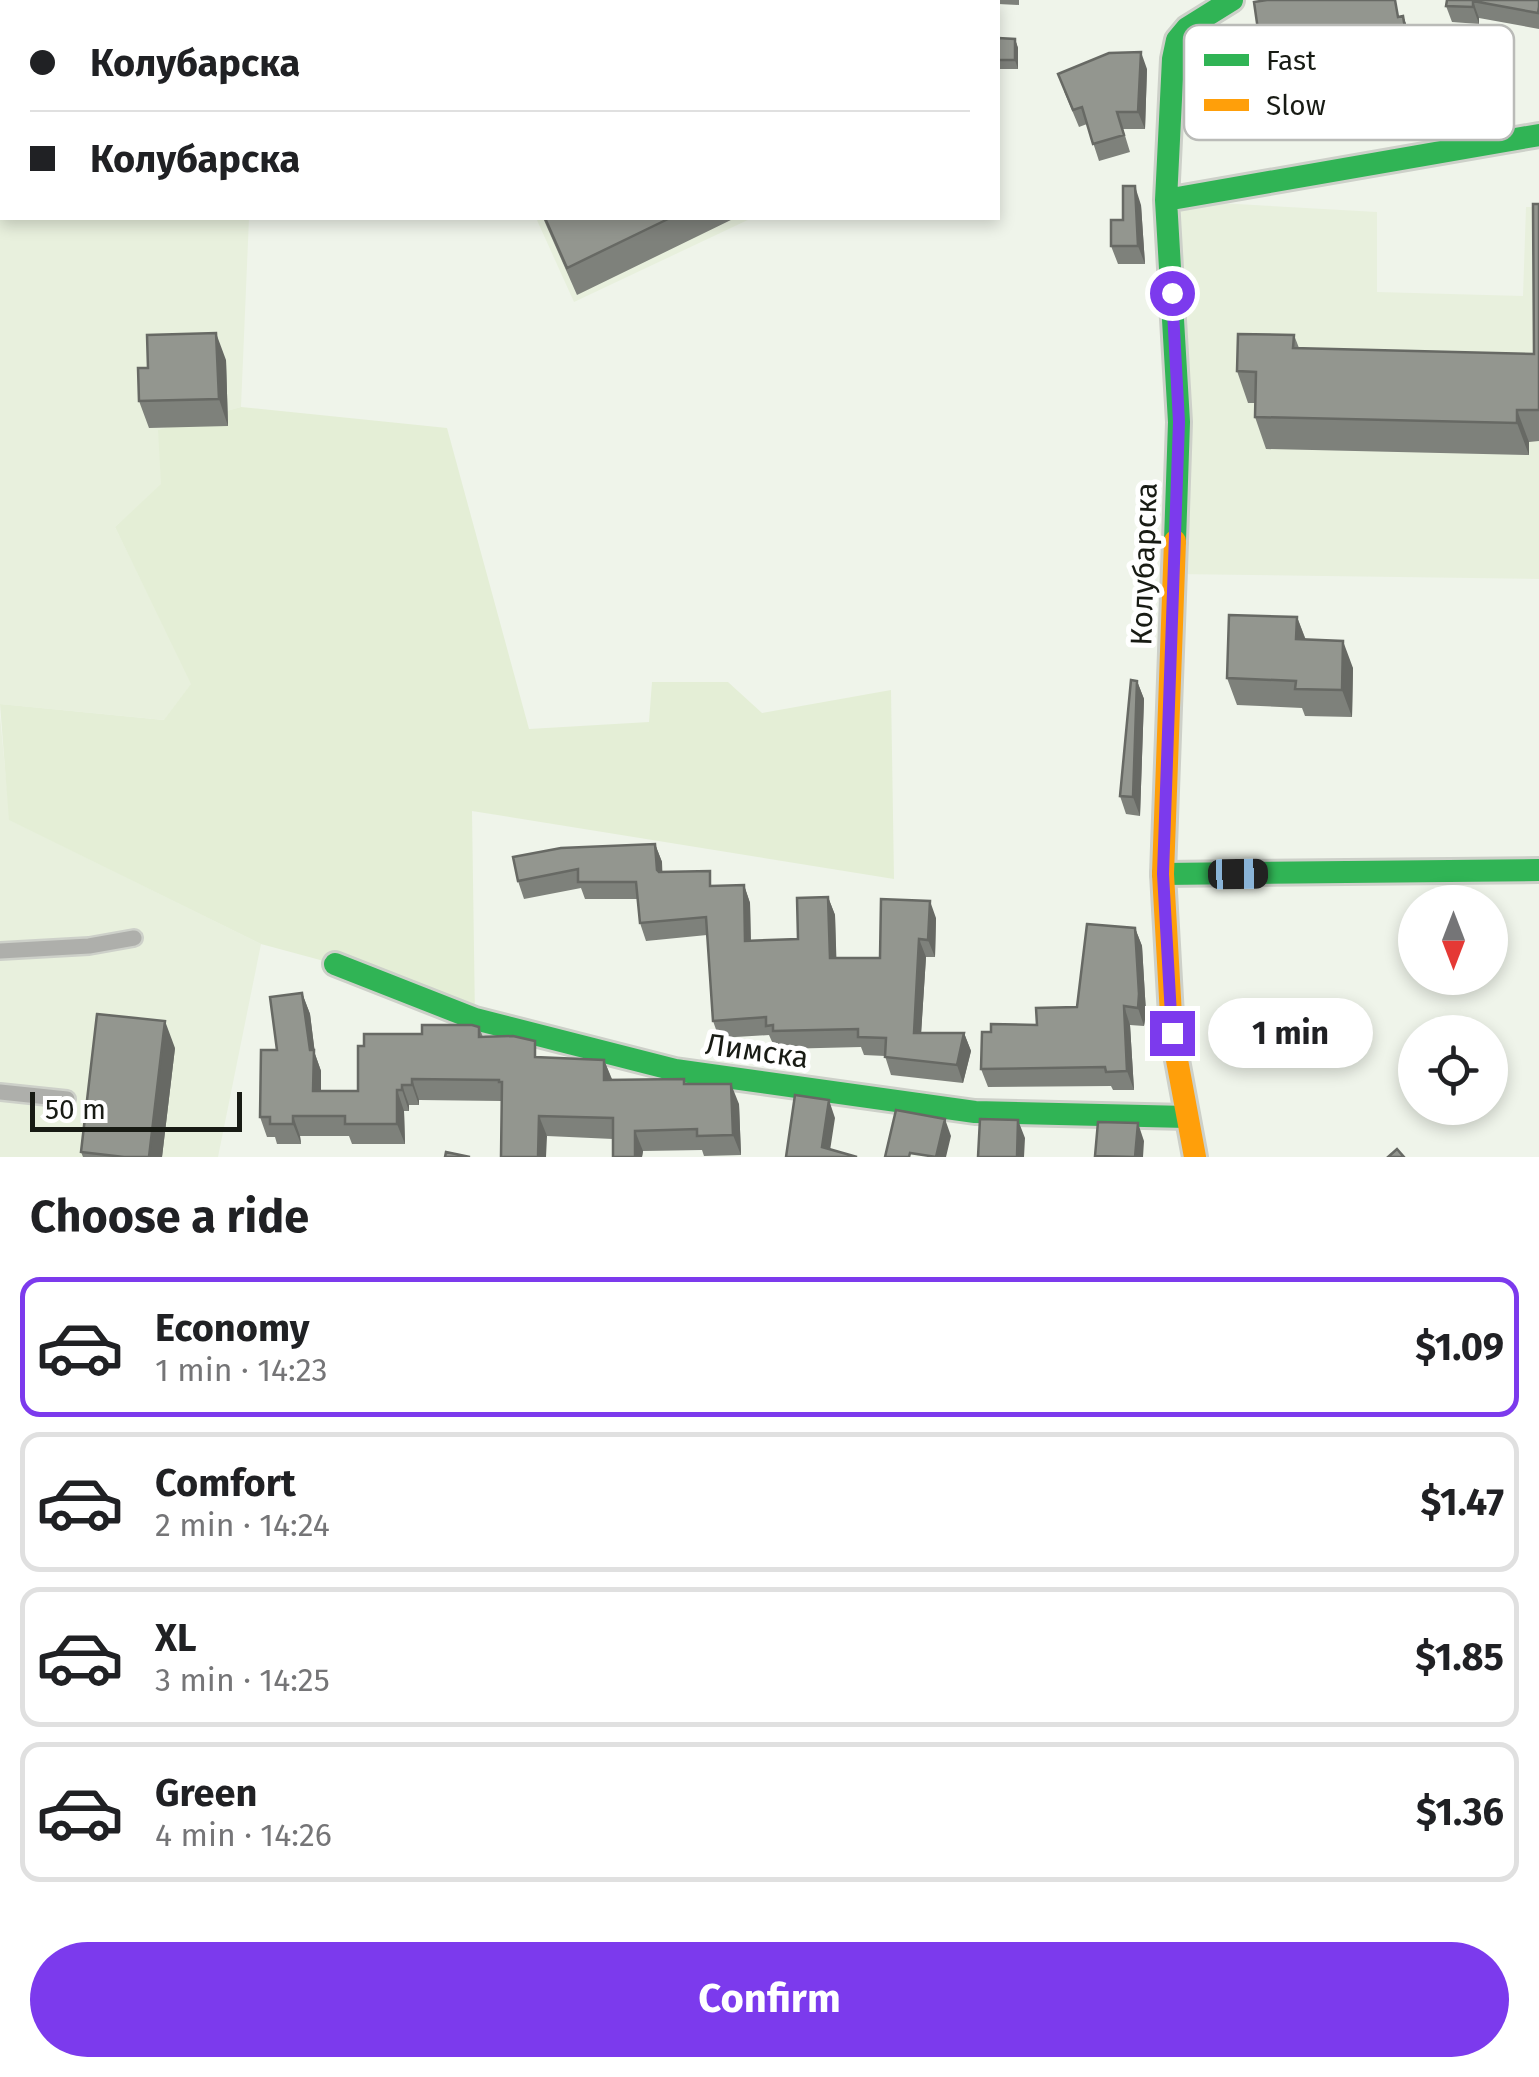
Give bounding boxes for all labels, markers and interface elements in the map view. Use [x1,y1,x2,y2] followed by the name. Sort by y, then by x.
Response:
[1184,25,1514,140] legend
[90,40,300,86] text: Колубарска
[1266,44,1317,77] text: Fast
[1266,89,1326,122] text: Slow
[90,136,300,182] text: Колубарска
[1150,271,1195,316] route start
[1123,482,1165,646] street label: Колубарска
[1208,858,1268,890] car
[1398,885,1508,995] north arrow
[1398,885,1508,1125] map controls
[1207,998,1372,1068] callout: 1 min
[1150,1011,1195,1056] route end
[1252,1014,1329,1052] text: 1 min
[1398,1015,1508,1125] button: locate
[703,1026,811,1076] street label: Лимска
[30,1087,242,1132] scale bar
[45,1093,106,1126] text: 50 m
[30,1190,309,1244] text: Choose a ride
[35,1302,125,1392] icon: car
[155,1305,310,1351] text: Economy
[1415,1324,1504,1370] text: $1.09
[155,1351,327,1389] text: 1 min · 14:23
[35,1457,125,1547] icon: car
[155,1460,296,1506] text: Comfort
[1420,1479,1504,1525] text: $1.47
[155,1506,330,1544] text: 2 min · 14:24
[35,1612,125,1702] icon: car
[155,1615,197,1661] text: XL
[1415,1634,1504,1680] text: $1.85
[155,1661,330,1699] text: 3 min · 14:25
[35,1767,125,1857] icon: car
[155,1770,258,1816] text: Green
[1416,1789,1504,1835] text: $1.36
[155,1816,332,1854] text: 4 min · 14:26
[30,1942,1509,2057] button: Confirm

